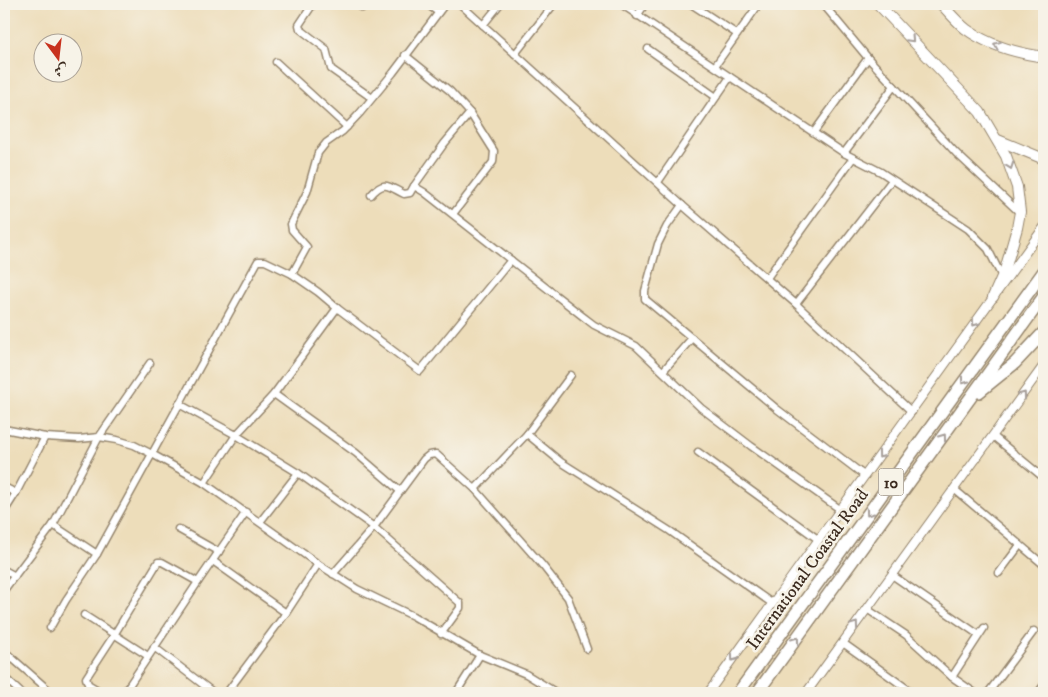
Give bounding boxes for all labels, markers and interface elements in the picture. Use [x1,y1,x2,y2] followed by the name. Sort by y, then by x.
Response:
[32,32,82,82] north arrow
[905,34,914,43] one-way arrow
[993,41,1002,52] one-way arrow
[52,59,70,80] text: ش
[1004,162,1014,170] one-way arrow
[972,317,981,327] one-way arrow
[961,375,970,385] one-way arrow
[1017,391,1026,401] one-way arrow
[937,433,946,443] one-way arrow
[878,449,886,458] one-way arrow
[878,468,904,496] road number: 10
[742,485,874,654] street label: International Coastal Road
[866,507,875,516] one-way arrow
[849,622,858,631] one-way arrow
[790,636,799,645] one-way arrow
[731,652,740,662] one-way arrow

